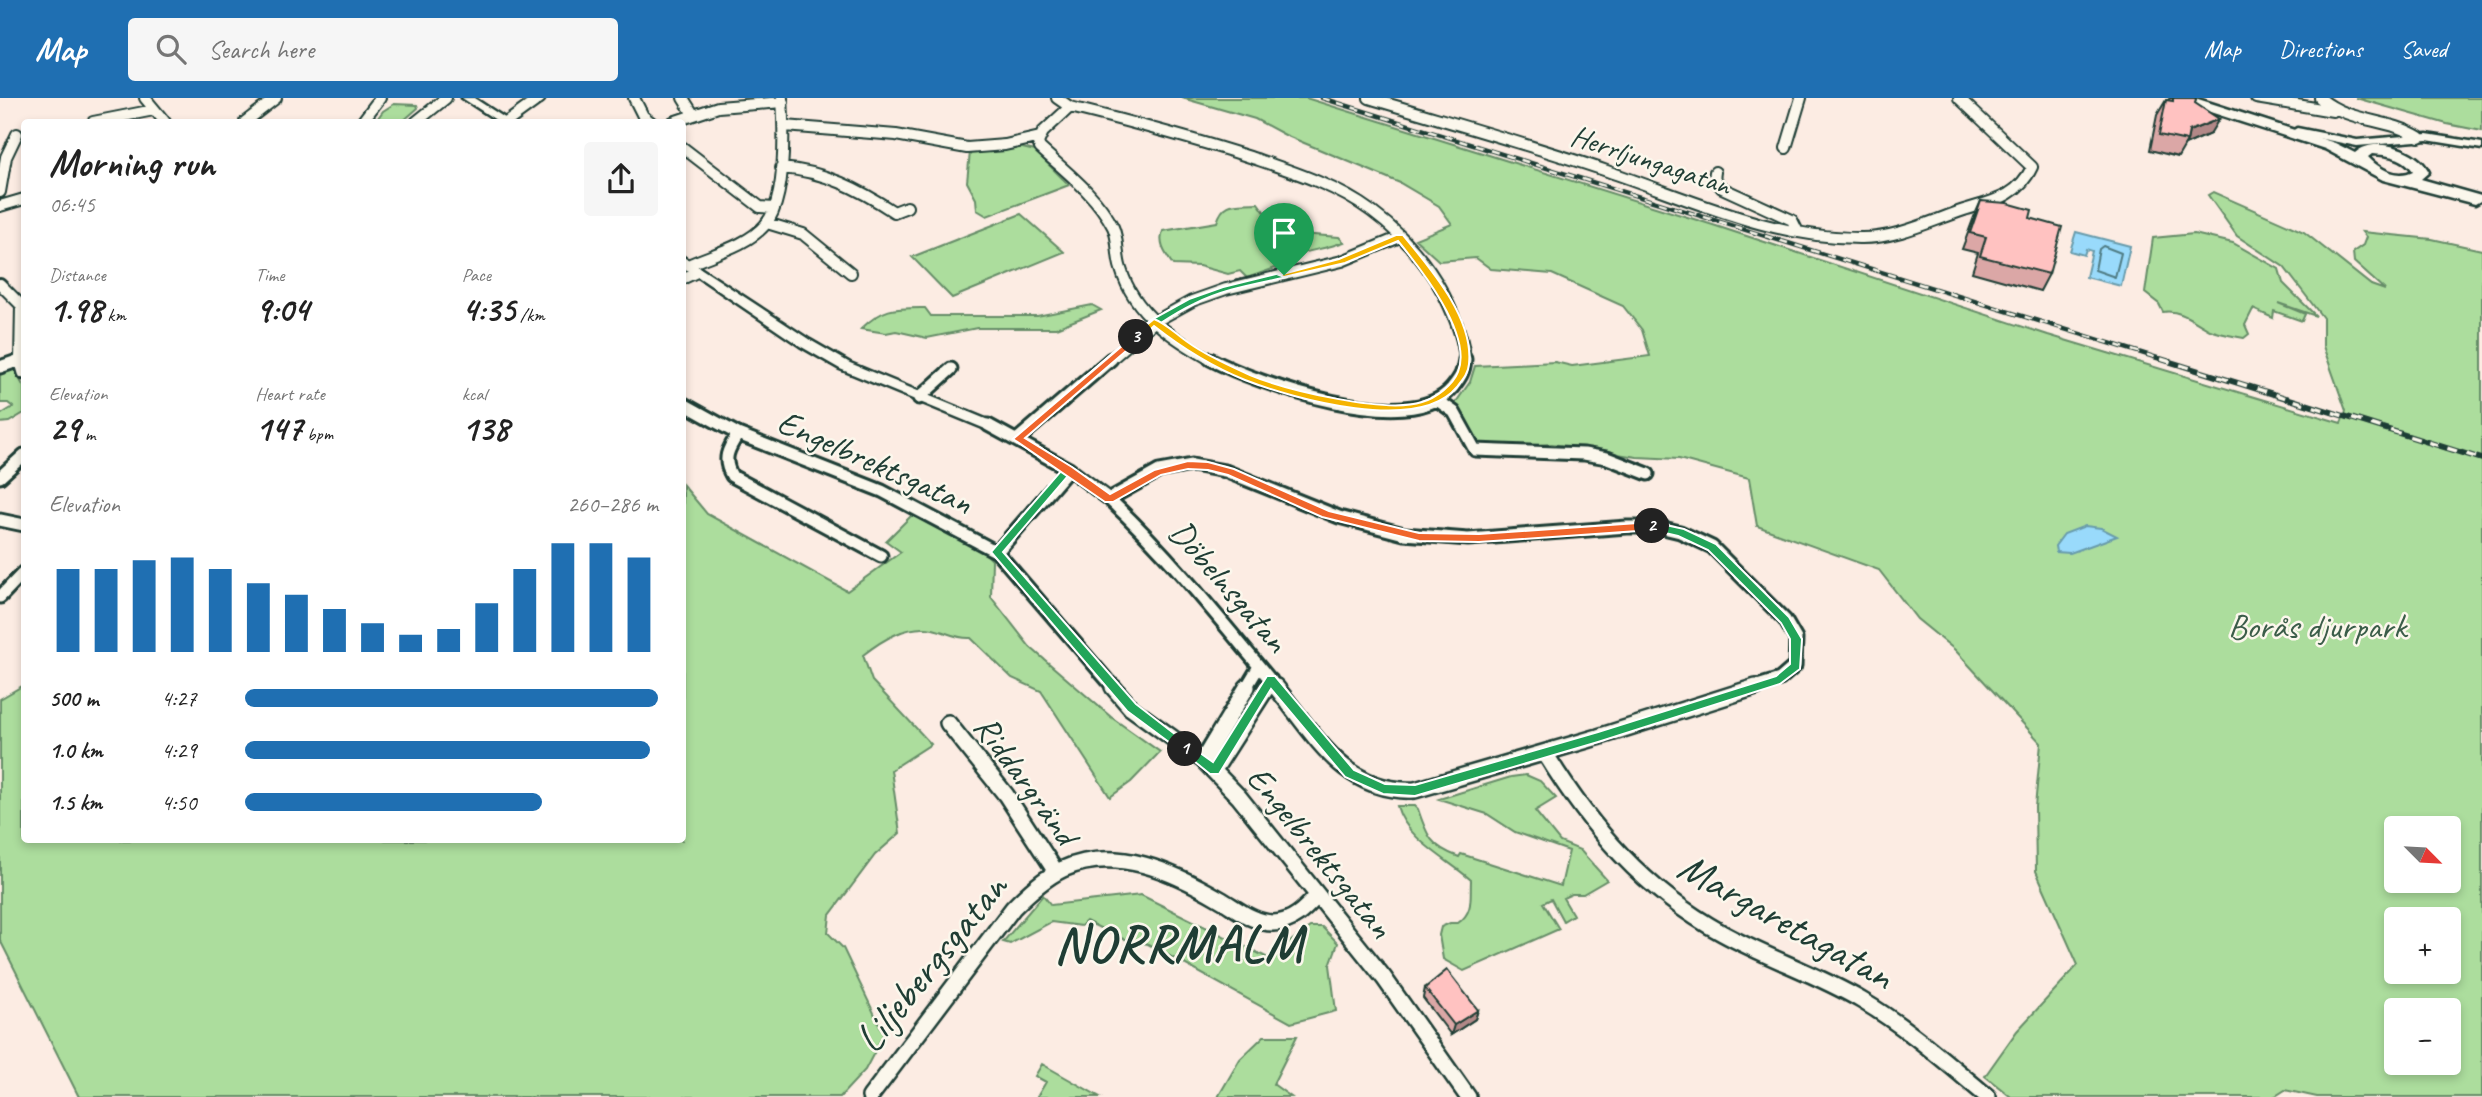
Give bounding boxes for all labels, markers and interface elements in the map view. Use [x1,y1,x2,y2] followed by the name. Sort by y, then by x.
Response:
[128,18,618,81] search box
[35,28,86,70] text: Map
[152,30,190,68] icon: search
[208,33,314,66] text: Search here
[2204,34,2241,64] text: Map
[2279,34,2362,64] text: Directions
[2400,34,2447,64] text: Saved
[1566,116,1737,204] street label: Herrljungagatan
[49,140,215,187] text: Morning run
[584,142,658,216] button: share
[49,190,95,219] text: 06:45
[1254,203,1314,275] pin
[1265,214,1303,252] icon: arrive
[49,263,106,287] text: Distance
[255,263,284,287] text: Time
[462,263,491,287] text: Pace
[49,287,103,332] text: 1.98
[255,287,309,332] text: 9:04
[462,287,515,332] text: 4:35
[103,303,126,327] text: km
[515,303,545,327] text: /km
[1118,320,1154,354] pin: 3
[1131,324,1140,348] text: 3
[49,382,107,406] text: Elevation
[255,382,325,406] text: Heart rate
[462,382,487,406] text: kcal
[770,399,980,525] street label: Engelbrektsgatan
[49,406,80,451] text: 29
[255,406,302,451] text: 147
[462,406,509,451] text: 138
[80,422,95,446] text: m
[302,422,333,446] text: bpm
[49,490,120,519] text: Elevation
[567,490,658,519] text: 260–286 m
[1634,508,1670,544] pin: 2
[1159,511,1300,662] street label: Döbelnsgatan
[1647,513,1656,537] text: 2
[2228,604,2409,649] park label: Borås djurpark
[49,684,98,713] text: 500 m
[161,684,197,713] text: 4:27
[964,706,1091,858] street label: Riddargränd
[1168,732,1202,766] pin: 1
[49,736,103,765] text: 1.0 km
[161,736,197,765] text: 4:29
[1180,736,1189,760] text: 1
[1237,757,1403,948] street label: Engelbrektsgatan
[49,788,102,817] text: 1.5 km
[161,788,197,817] text: 4:50
[2384,816,2460,892] north arrow
[2384,816,2461,1075] map controls
[1669,840,1904,1002] street label: Margaretagatan
[843,861,1020,1063] street label: Liljebergsgatan
[2384,907,2461,984] button: +
[1054,912,1308,976] district label: NORRMALM
[2384,998,2461,1075] button: −

